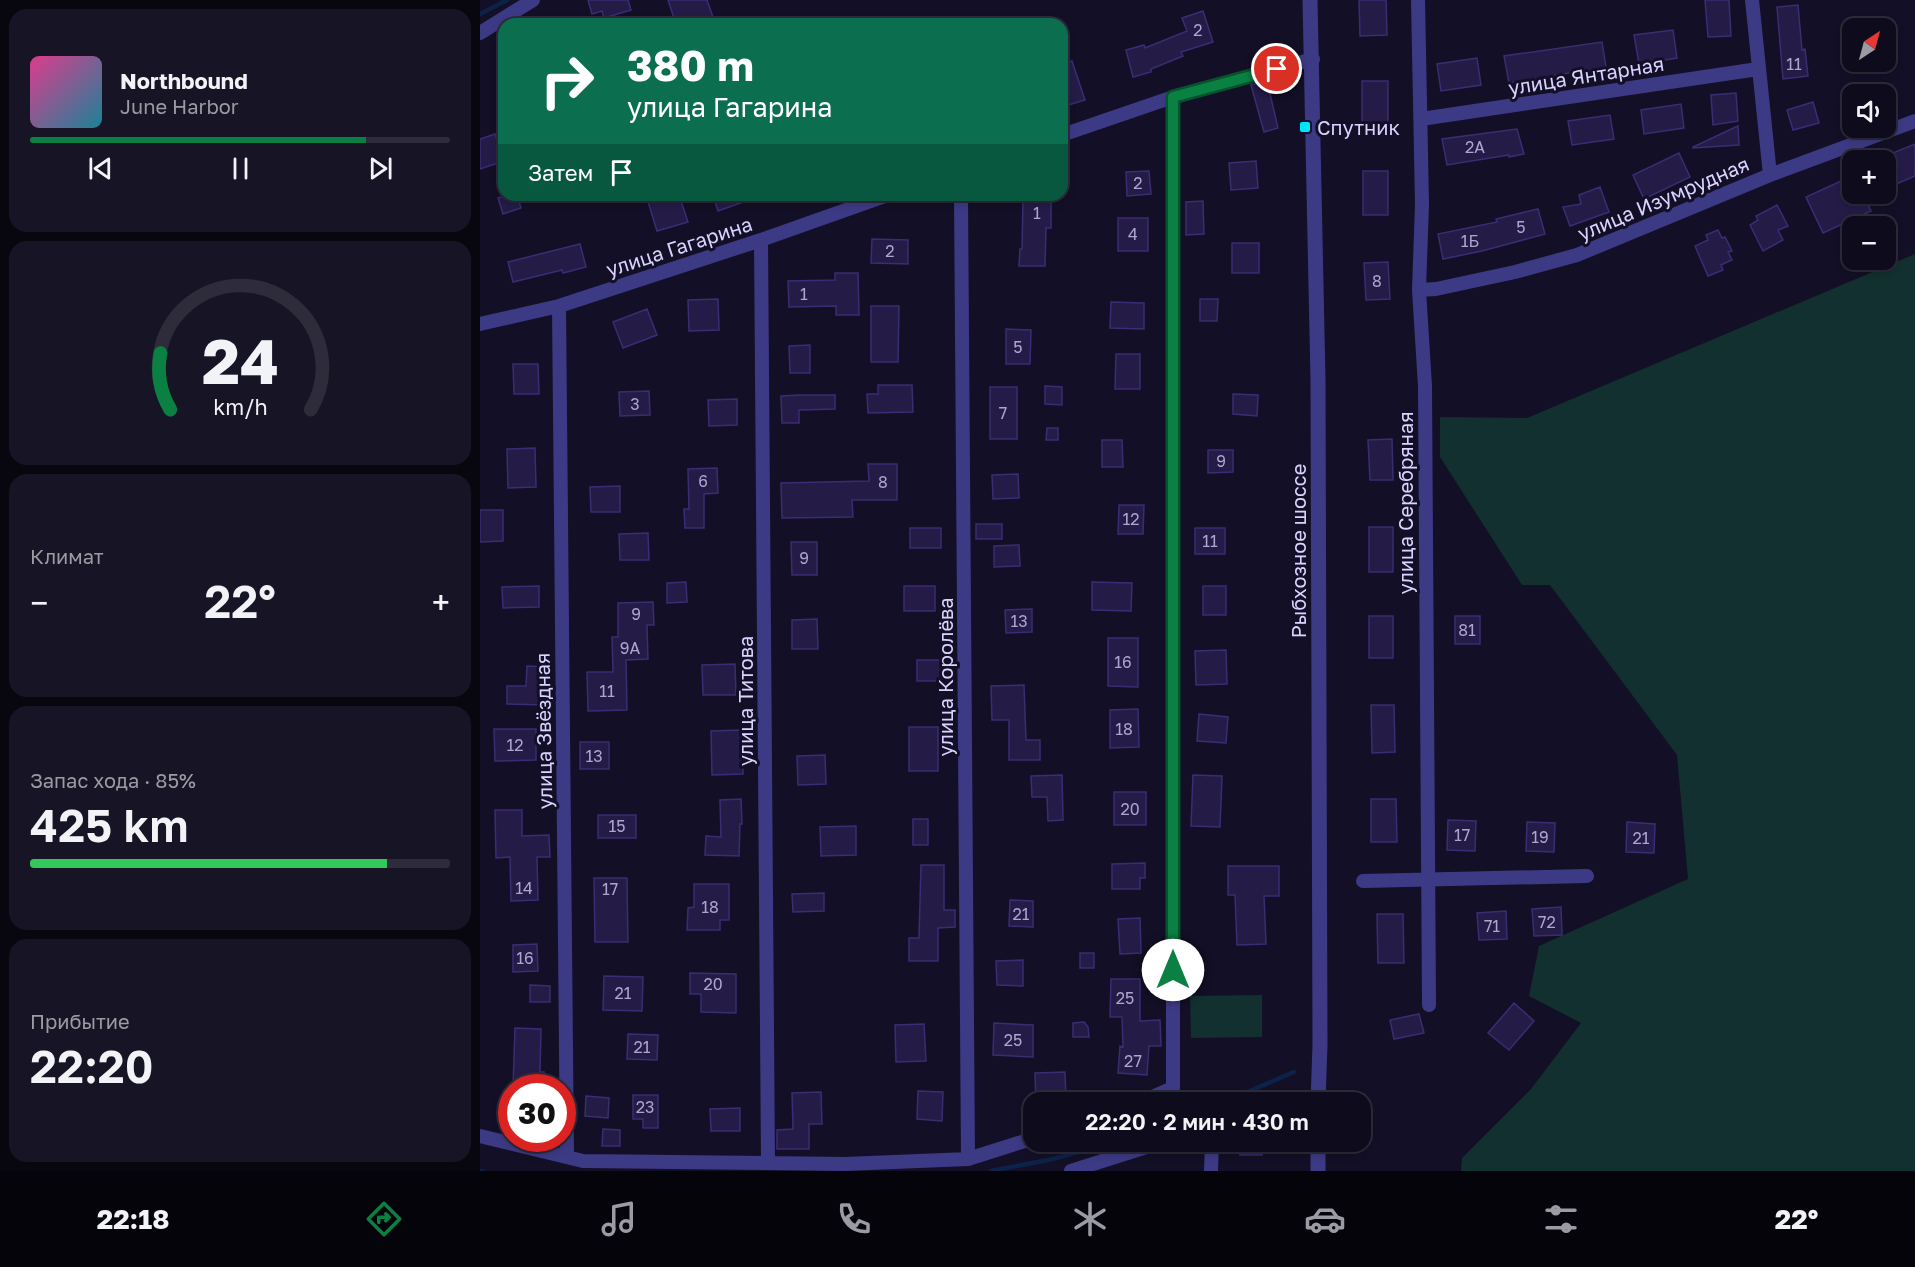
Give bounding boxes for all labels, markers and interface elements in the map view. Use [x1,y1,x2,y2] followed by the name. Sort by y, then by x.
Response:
[1842,18,1896,72] north arrow
[1842,18,1896,270] map controls
[1193,20,1203,40] house number: 2
[627,40,754,90] text: 380 m
[528,42,606,120] icon: right
[1251,43,1302,94] pin
[1506,51,1666,99] street label: улица Янтарная
[1260,52,1293,85] icon: arrive
[1786,54,1802,74] house number: 11
[120,67,248,94] text: Northbound
[1842,84,1896,138] button: sound
[627,91,832,123] text: улица Гагарина
[120,94,239,118] text: June Harbor
[1317,115,1400,139] place label: Спутник
[1298,120,1312,134] marker: Спутник
[1465,137,1485,157] house number: 2А
[1842,150,1896,204] button: +
[1574,151,1752,245] street label: улица Изумрудная
[84,152,117,185] icon: previous
[224,152,257,185] icon: pause
[364,152,397,185] icon: next
[605,156,638,189] icon: arrive
[528,159,593,186] text: Затем
[1133,173,1143,193] house number: 2
[1033,203,1041,223] house number: 1
[603,211,755,281] street label: улица Гагарина
[1842,216,1896,270] button: −
[1516,217,1526,237] house number: 5
[1128,224,1138,244] house number: 4
[1461,231,1479,251] house number: 1Б
[885,241,895,261] house number: 2
[1372,271,1382,291] house number: 8
[800,284,808,304] house number: 1
[201,323,279,398] text: 24
[1013,337,1023,357] house number: 5
[630,394,640,414] house number: 3
[213,395,267,421] text: km/h
[999,403,1007,423] house number: 7
[1393,411,1417,595] street label: улица Серебряная
[1216,451,1226,471] house number: 9
[1286,464,1310,638] street label: Рыбхозное шоссе
[698,471,708,491] house number: 6
[878,472,888,492] house number: 8
[1122,509,1140,529] house number: 12
[1202,531,1218,551] house number: 11
[30,544,104,568] text: Климат
[799,548,809,568] house number: 9
[204,574,276,628] text: 22°
[30,583,48,622] text: −
[432,583,450,622] text: +
[933,597,957,757] street label: улица Королёва
[631,604,641,624] house number: 9
[1010,611,1028,631] house number: 13
[1458,620,1476,640] house number: 81
[733,636,757,766] street label: улица Титова
[620,638,640,658] house number: 9А
[530,652,556,810] street label: улица Звёздная
[1114,652,1132,672] house number: 16
[599,681,615,701] house number: 11
[1115,719,1133,739] house number: 18
[506,735,524,755] house number: 12
[585,746,603,766] house number: 13
[30,768,196,792] text: Запас хода · 85%
[30,798,189,852] text: 425 km
[1120,799,1140,819] house number: 20
[608,816,626,836] house number: 15
[1454,825,1470,845] house number: 17
[1531,827,1549,847] house number: 19
[1632,828,1650,848] house number: 21
[515,878,533,898] house number: 14
[602,879,618,899] house number: 17
[701,897,719,917] house number: 18
[1012,904,1030,924] house number: 21
[1538,912,1556,932] house number: 72
[1484,916,1500,936] house number: 71
[1141,938,1205,1002] position arrow
[516,948,534,968] house number: 16
[703,974,723,994] house number: 20
[614,983,632,1003] house number: 21
[1116,988,1134,1008] house number: 25
[30,1009,130,1033] text: Прибытие
[1004,1030,1022,1050] house number: 25
[633,1037,651,1057] house number: 21
[30,1039,154,1093] text: 22:20
[1124,1051,1142,1071] house number: 27
[498,1074,576,1152] speed limit sign: 30
[636,1097,654,1117] house number: 23
[1085,1108,1309,1135] text: 22:20 · 2 мин · 430 m
[363,1198,405,1240] icon: directions
[598,1198,640,1240] icon: music
[833,1198,875,1240] icon: phone
[1069,1198,1111,1240] icon: climate
[1304,1198,1346,1240] icon: car
[1540,1198,1582,1240] icon: filters
[97,1203,169,1235] text: 22:18
[1775,1203,1818,1235] text: 22°

